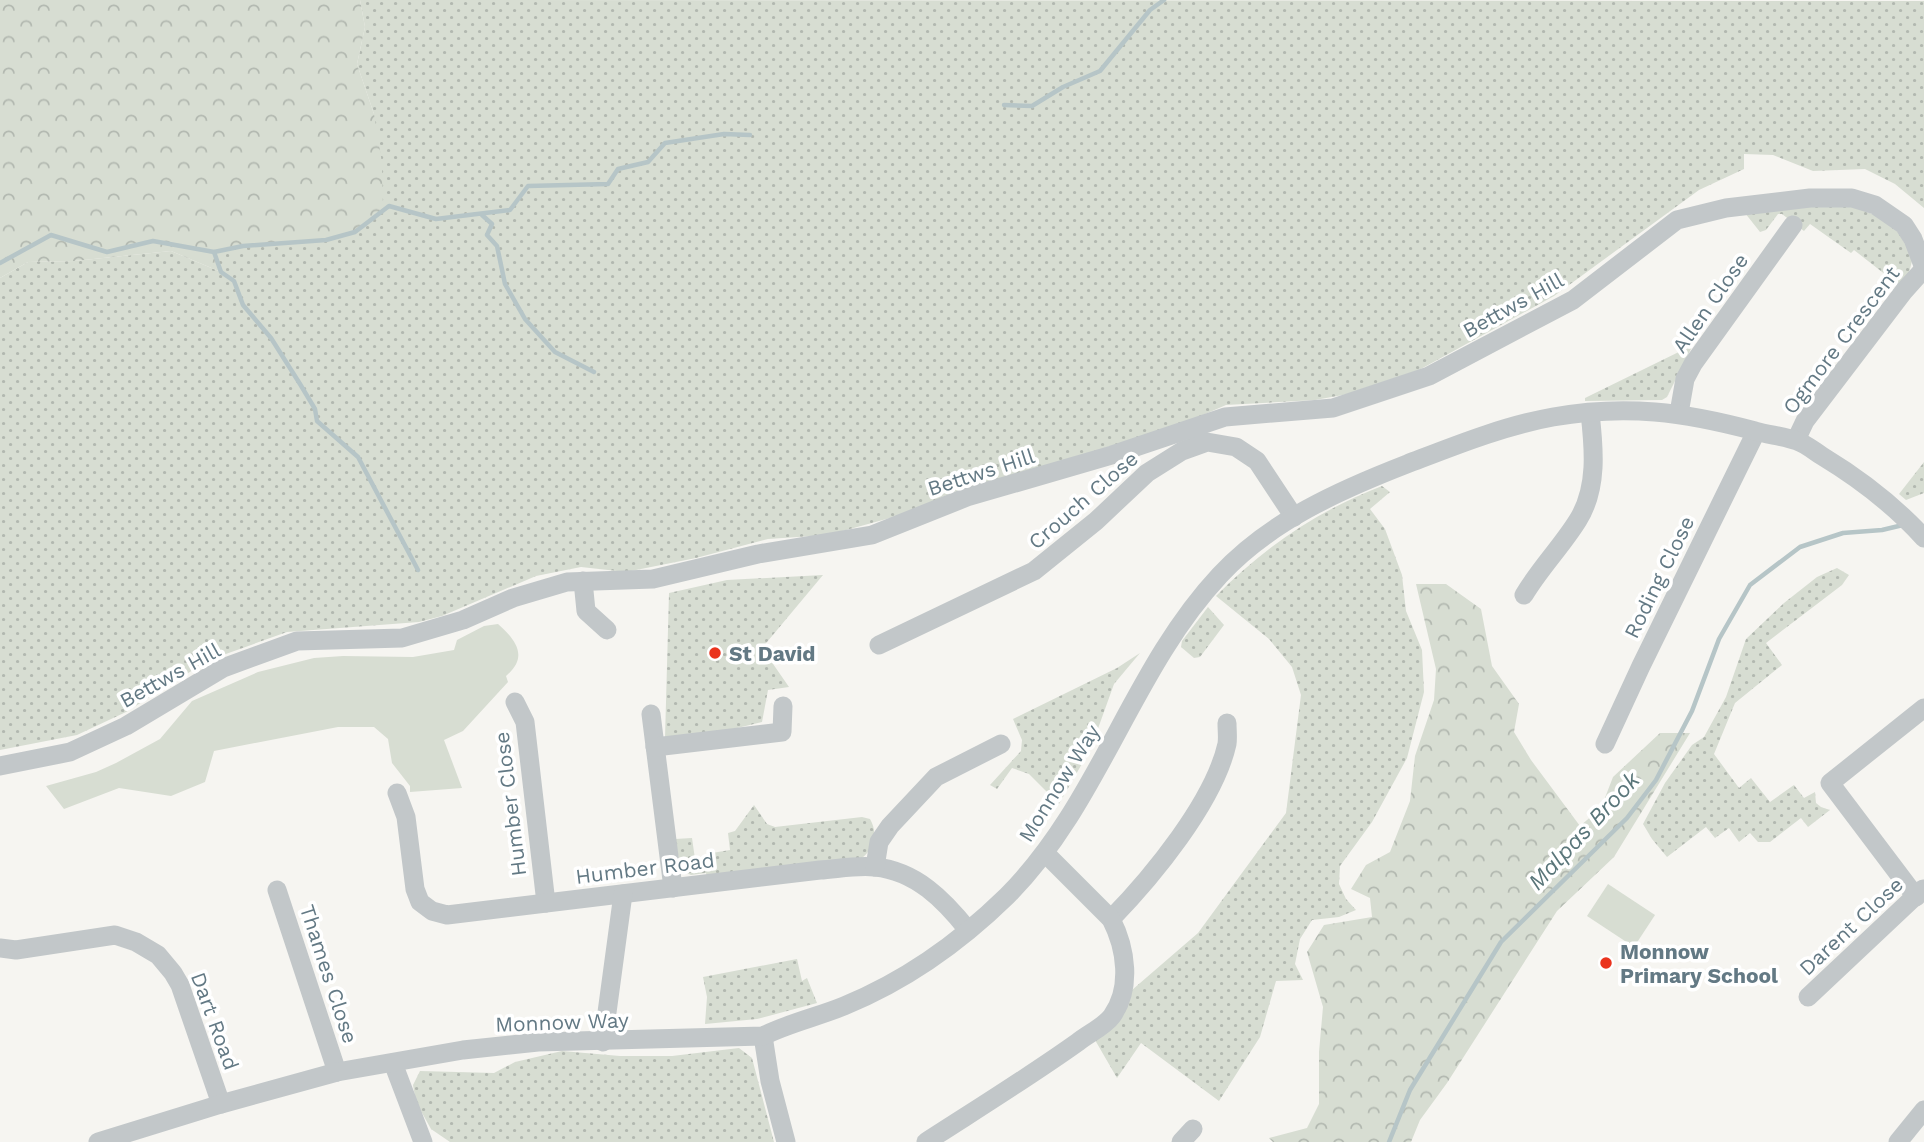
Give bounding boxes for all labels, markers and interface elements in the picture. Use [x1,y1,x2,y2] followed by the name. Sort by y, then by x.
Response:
[1667,248,1753,358] street label: Allen Close
[1777,261,1905,419] street label: Ogmore Crescent
[1458,267,1568,343] street label: Bettws Hill
[924,443,1038,501] street label: Bettws Hill
[1023,446,1143,554] street label: Crouch Close
[1619,512,1699,642] street label: Roding Close
[115,637,225,713] street label: Bettws Hill
[729,641,815,666] place label: St David
[707,645,723,661] marker: St David
[1013,719,1105,846] street label: Monnow Way
[489,730,531,878] street label: Humber Close
[1523,765,1646,896] water label: Malpas Brook
[574,847,716,889] street label: Humber Road
[1794,872,1908,980] street label: Darent Close
[295,902,363,1046] street label: Thames Close
[1620,939,1778,988] place label: Monnow Primary School
[1598,955,1614,971] marker: Monnow Primary School
[186,969,244,1073] street label: Dart Road
[495,1007,629,1037] street label: Monnow Way

